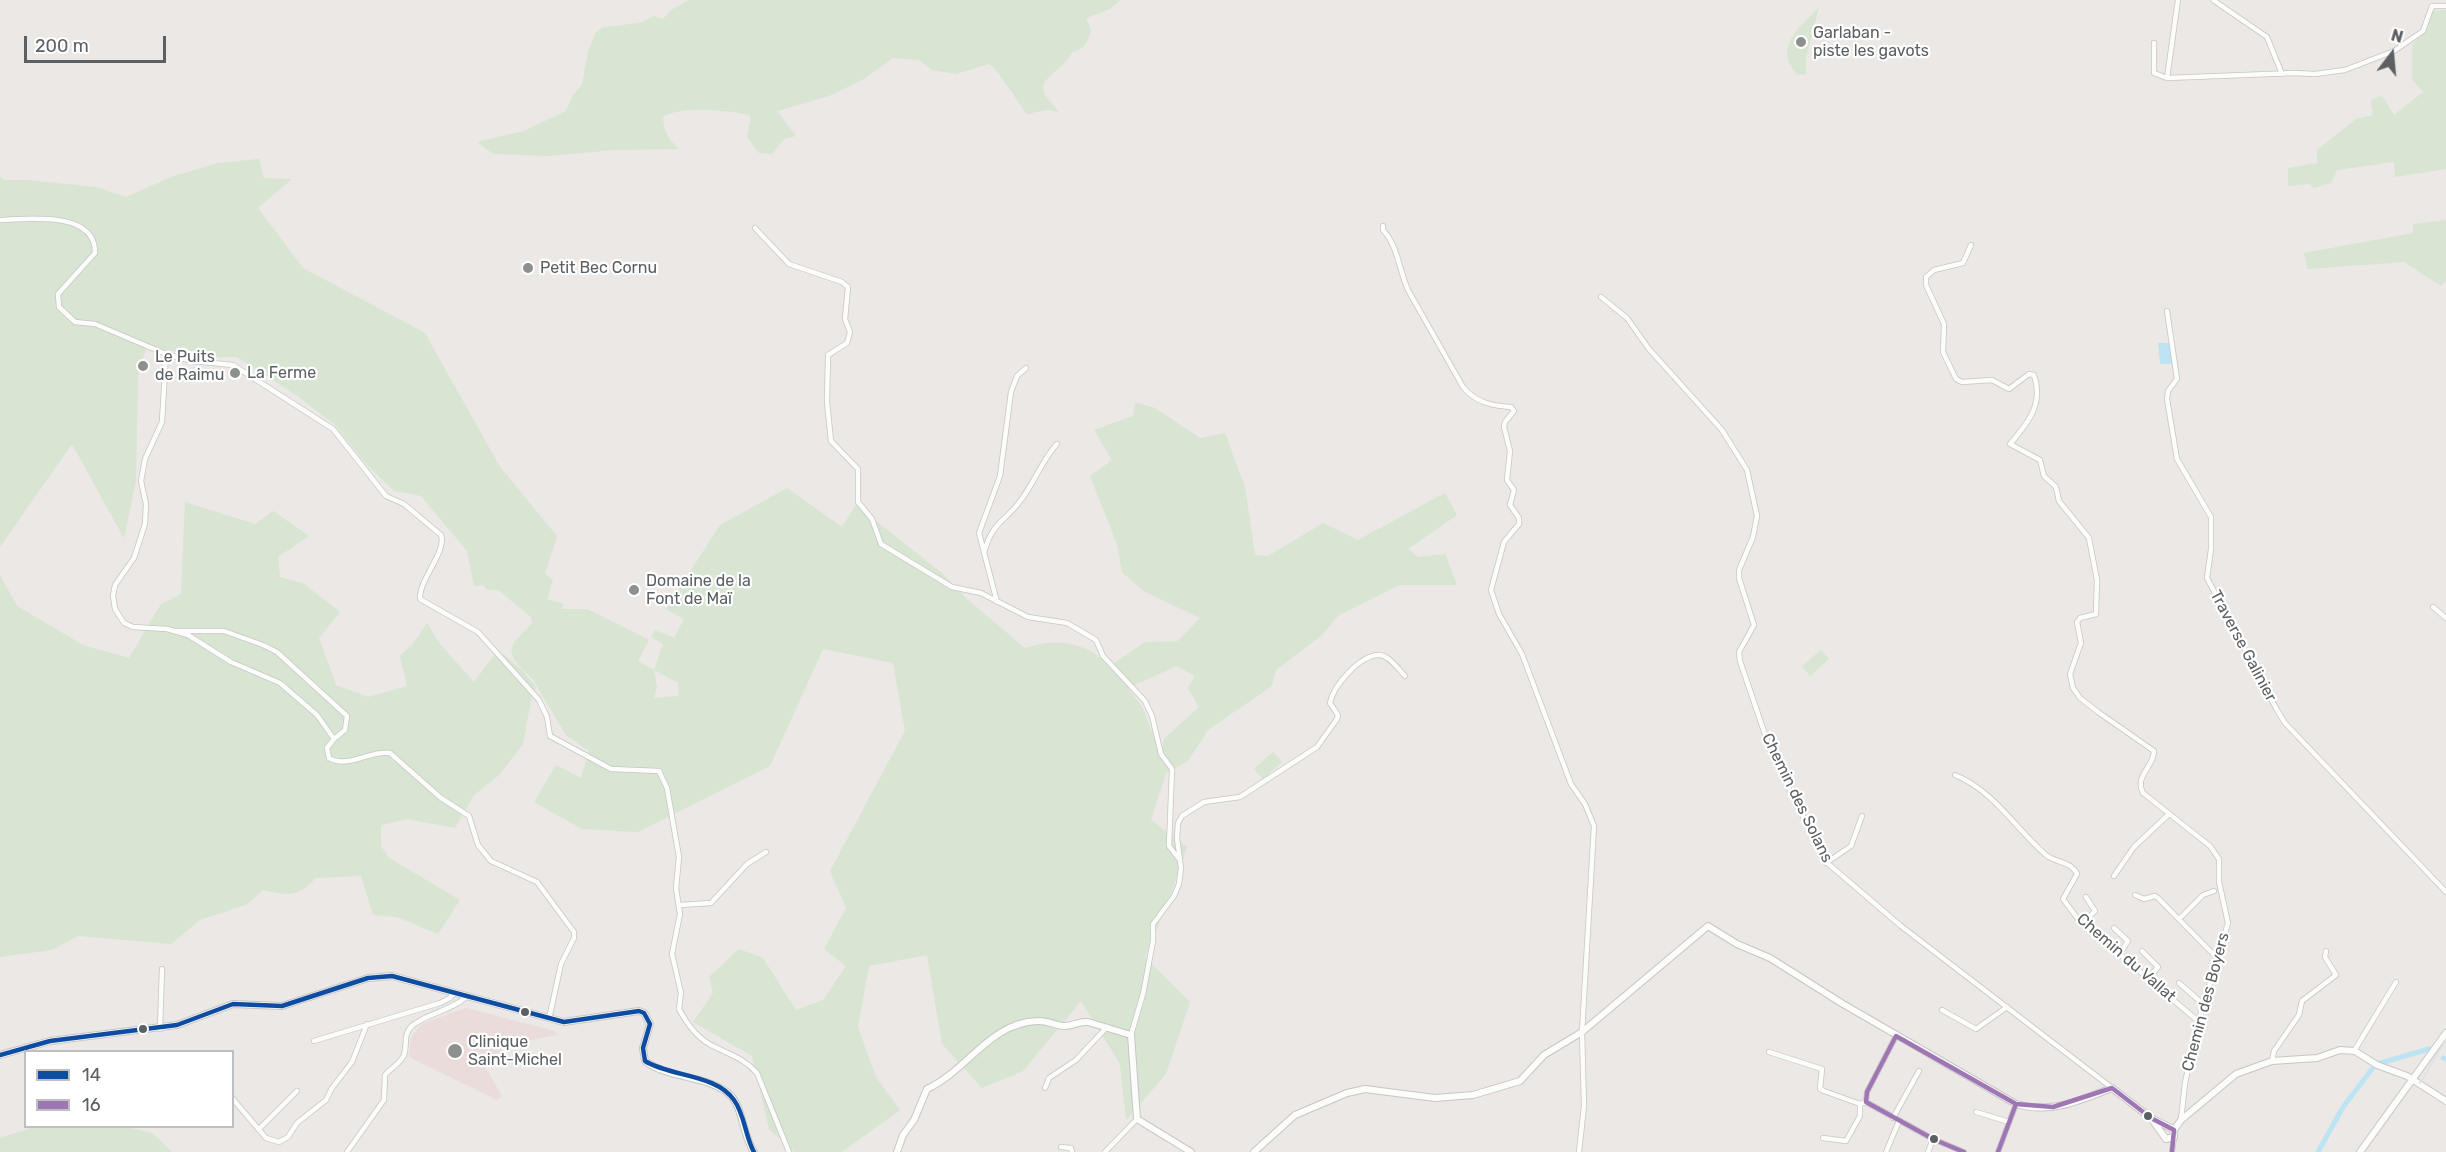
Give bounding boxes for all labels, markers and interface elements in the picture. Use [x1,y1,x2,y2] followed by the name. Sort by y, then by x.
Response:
[1813,23,1929,61] place label: Garlaban - piste les gavots
[27,24,170,62] scale bar
[2362,24,2422,84] north arrow
[2389,25,2405,47] text: N
[35,35,89,57] text: 200 m
[1794,35,1808,49] marker: Garlaban - piste les gavots
[540,258,657,278] place label: Petit Bec Cornu
[521,261,535,275] marker: Petit Bec Cornu
[155,347,224,385] place label: Le Puits de Raimu
[136,359,150,373] marker: Le Puits de Raimu
[247,363,316,383] place label: La Ferme
[228,366,242,380] marker: La Ferme
[646,571,751,609] place label: Domaine de la Font de Maï
[627,583,641,597] marker: Domaine de la Font de Maï
[2206,587,2280,705] street label: Traverse Galinier
[1757,730,1837,866] street label: Chemin des Solans
[2072,910,2180,1006] street label: Chemin du Vallat
[2178,930,2234,1074] street label: Chemin des Boyers
[519,1006,531,1018] unlabelled marker
[137,1023,149,1035] unlabelled marker
[468,1032,562,1070] place label: Clinique Saint-Michel
[446,1042,464,1060] marker: Clinique Saint-Michel
[24,1050,234,1128] legend
[82,1064,101,1086] text: 14
[82,1094,101,1116] text: 16
[2142,1110,2154,1122] unlabelled marker
[1928,1133,1940,1145] unlabelled marker

